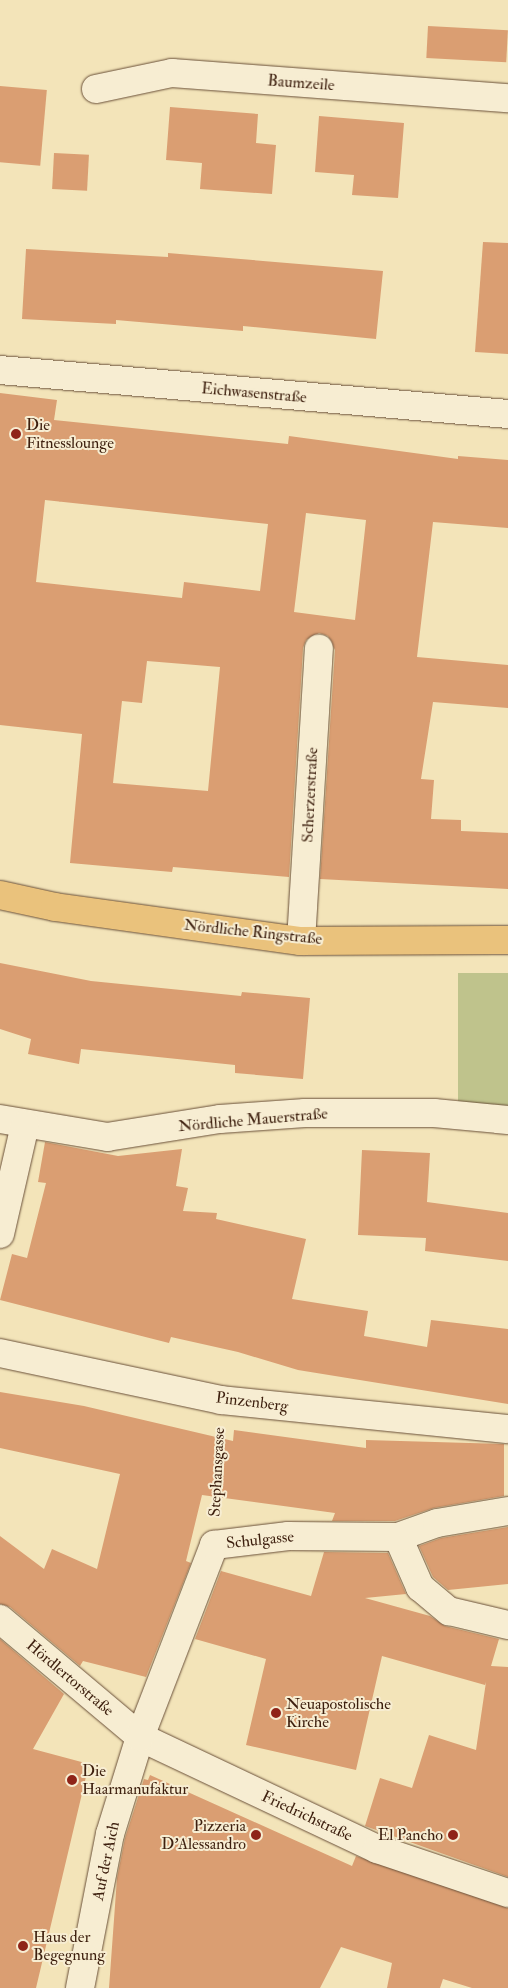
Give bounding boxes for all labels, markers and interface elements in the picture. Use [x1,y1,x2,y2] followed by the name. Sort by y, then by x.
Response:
[267,71,335,95] street label: Baumzeile
[201,379,307,407] street label: Eichwasenstraße
[26,415,114,453] place label: Die Fitnesslounge
[10,428,22,440] marker: Die Fitnesslounge
[298,747,322,843] street label: Scherzerstraße
[183,915,323,949] street label: Nördliche Ringstraße
[177,1104,329,1136] street label: Nördliche Mauerstraße
[215,1388,289,1416] street label: Pinzenberg
[205,1427,229,1517] street label: Stephansgasse
[225,1527,295,1553] street label: Schulgasse
[22,1636,118,1720] street label: Hördlertorstraße
[286,1694,391,1732] place label: Neuapostolische Kirche
[270,1707,282,1719] marker: Neuapostolische Kirche
[82,1761,188,1799] place label: Die Haarmanufaktur
[66,1774,78,1786] marker: Die Haarmanufaktur
[259,1787,355,1845] street label: Friedrichstraße
[161,1816,246,1854] place label: Pizzeria D’Alessandro
[88,1820,124,1902] street label: Auf der Aich
[378,1825,443,1845] place label: El Pancho
[250,1829,262,1841] marker: Pizzeria D’Alessandro
[447,1829,459,1841] marker: El Pancho
[33,1927,105,1965] place label: Haus der Begegnung
[17,1940,29,1952] marker: Haus der Begegnung

